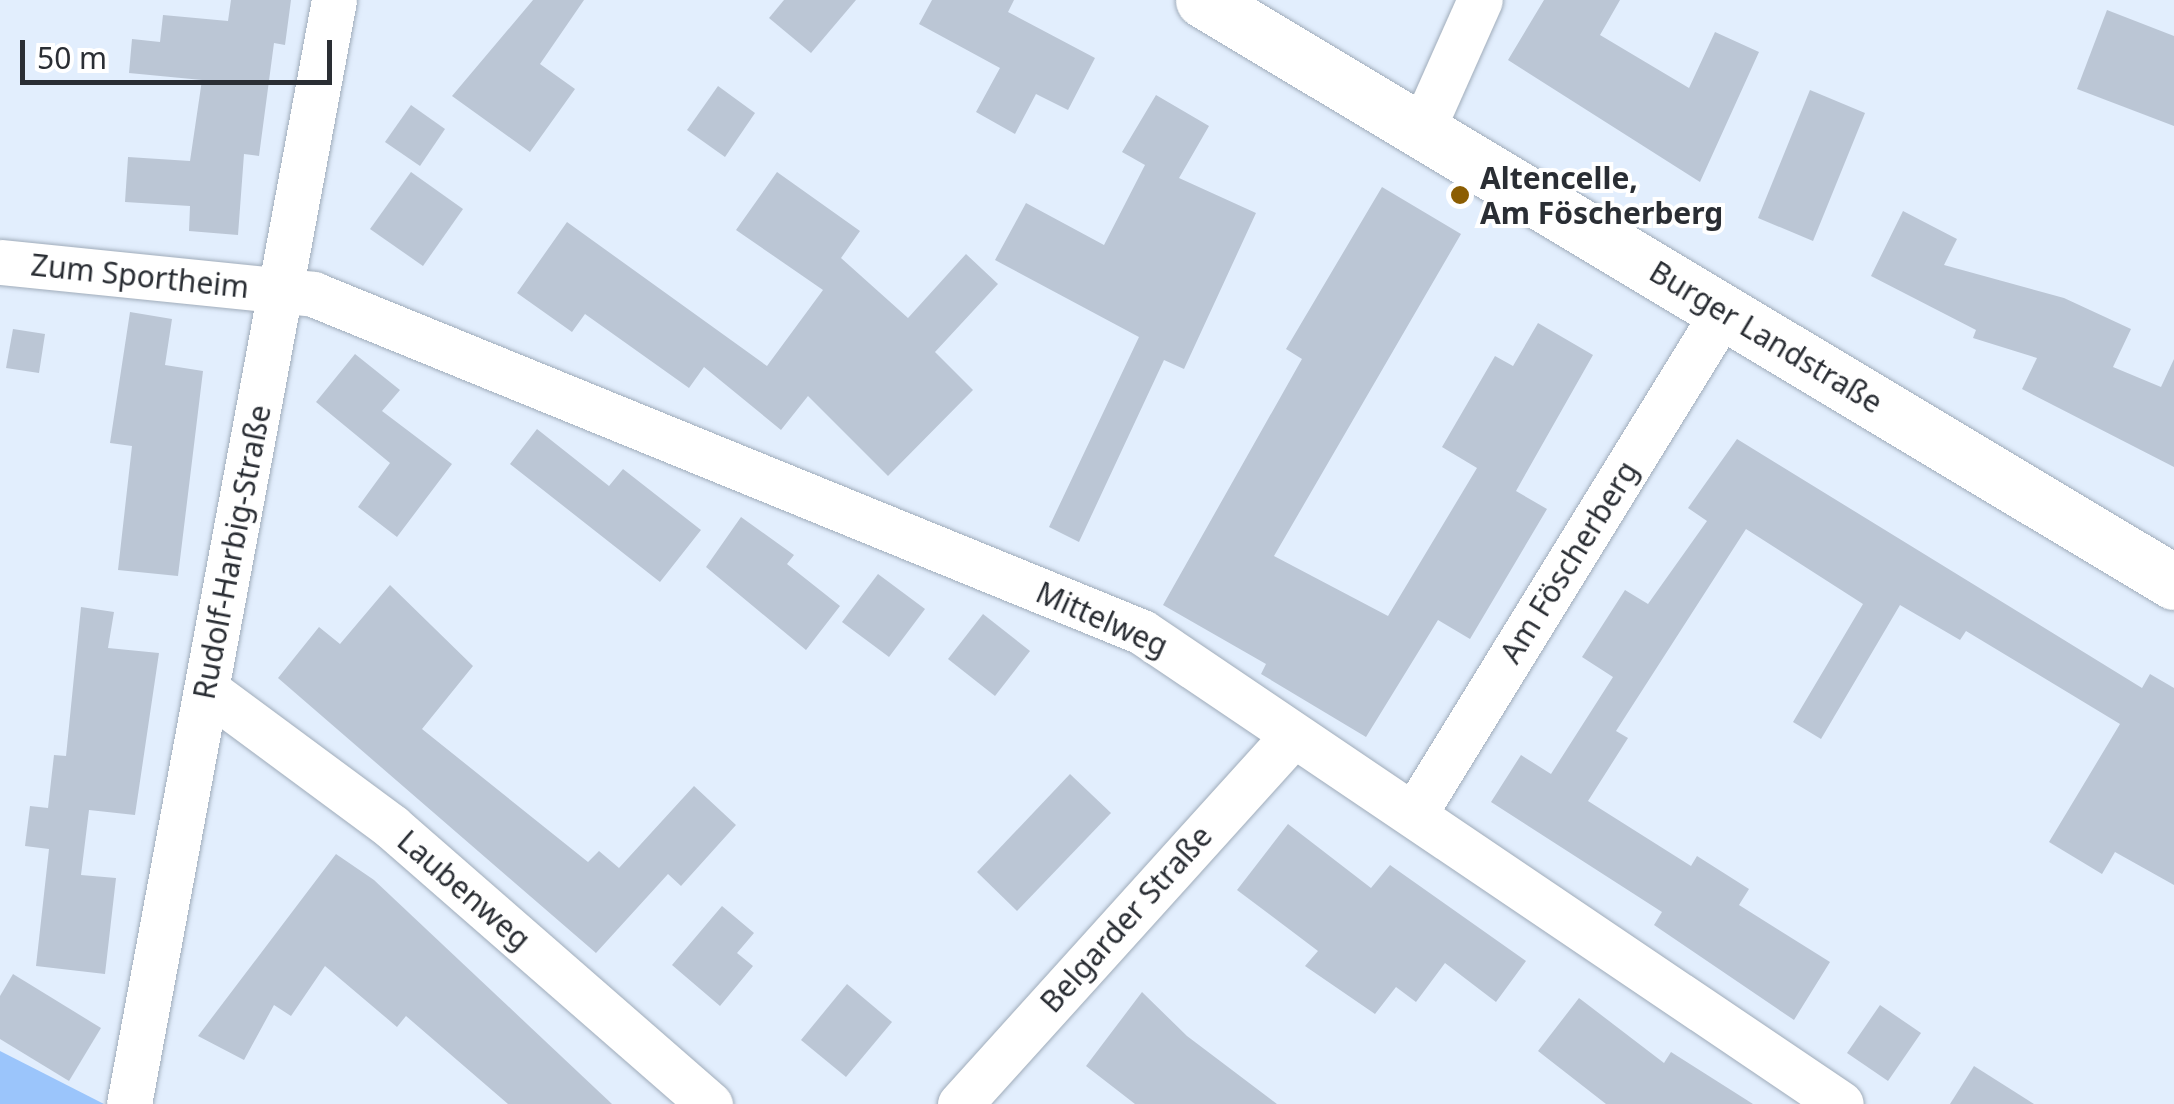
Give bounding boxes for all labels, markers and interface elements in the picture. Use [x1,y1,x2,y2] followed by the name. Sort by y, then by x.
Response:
[25,20,338,82] scale bar
[37,37,107,78] text: 50 m
[1480,160,1723,230] place label: Altencelle, Am Föscherberg
[1449,184,1471,206] marker: Altencelle, Am Föscherberg
[29,247,251,305] street label: Zum Sportheim
[1643,253,1889,421] street label: Burger Landstraße
[186,402,278,702] street label: Rudolf-Harbig-Straße
[1492,454,1646,670] street label: Am Föscherberg
[1031,574,1173,664] street label: Mittelweg
[1033,818,1219,1020] street label: Belgarder Straße
[390,823,538,957] street label: Laubenweg

